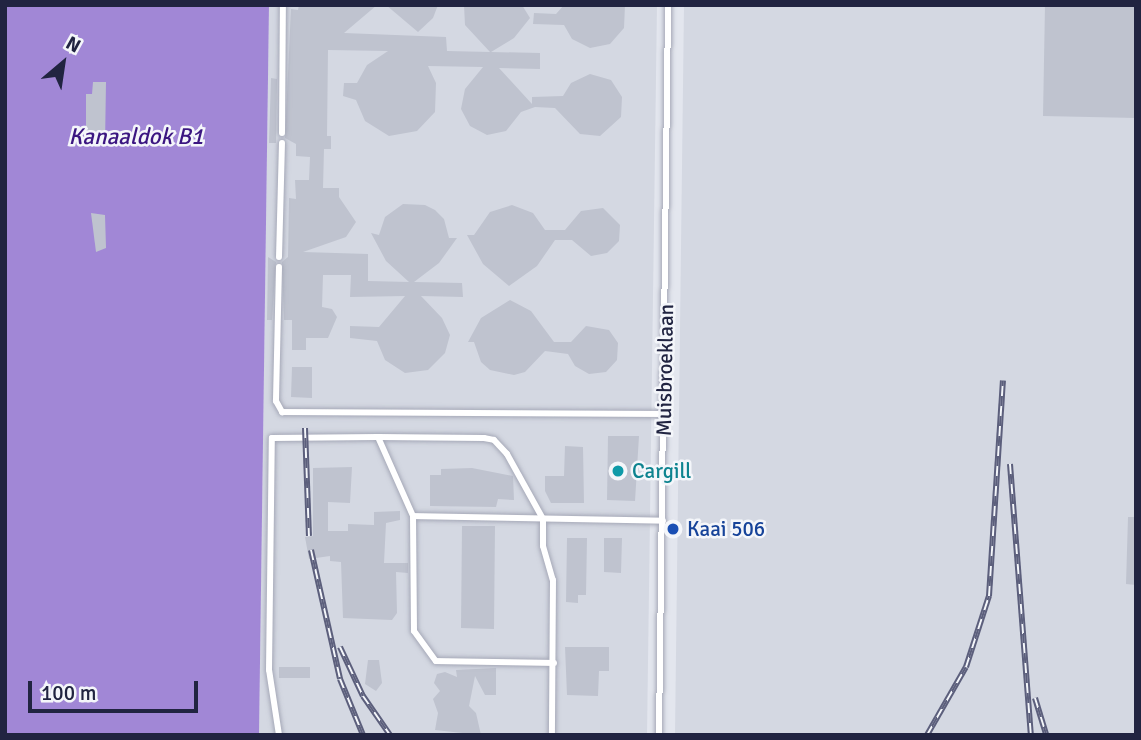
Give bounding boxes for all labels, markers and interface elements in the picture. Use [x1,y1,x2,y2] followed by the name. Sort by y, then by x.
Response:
[28,28,98,98] north arrow
[62,31,85,58] text: N
[69,123,203,151] water label: Kanaaldok B1
[651,304,679,436] street label: Muisbroeklaan
[632,458,692,484] place label: Cargill
[610,463,626,479] marker: Cargill
[687,516,765,542] place label: Kaai 506
[665,521,681,537] marker: Kaai 506
[32,666,201,710] scale bar
[41,680,96,706] text: 100 m

